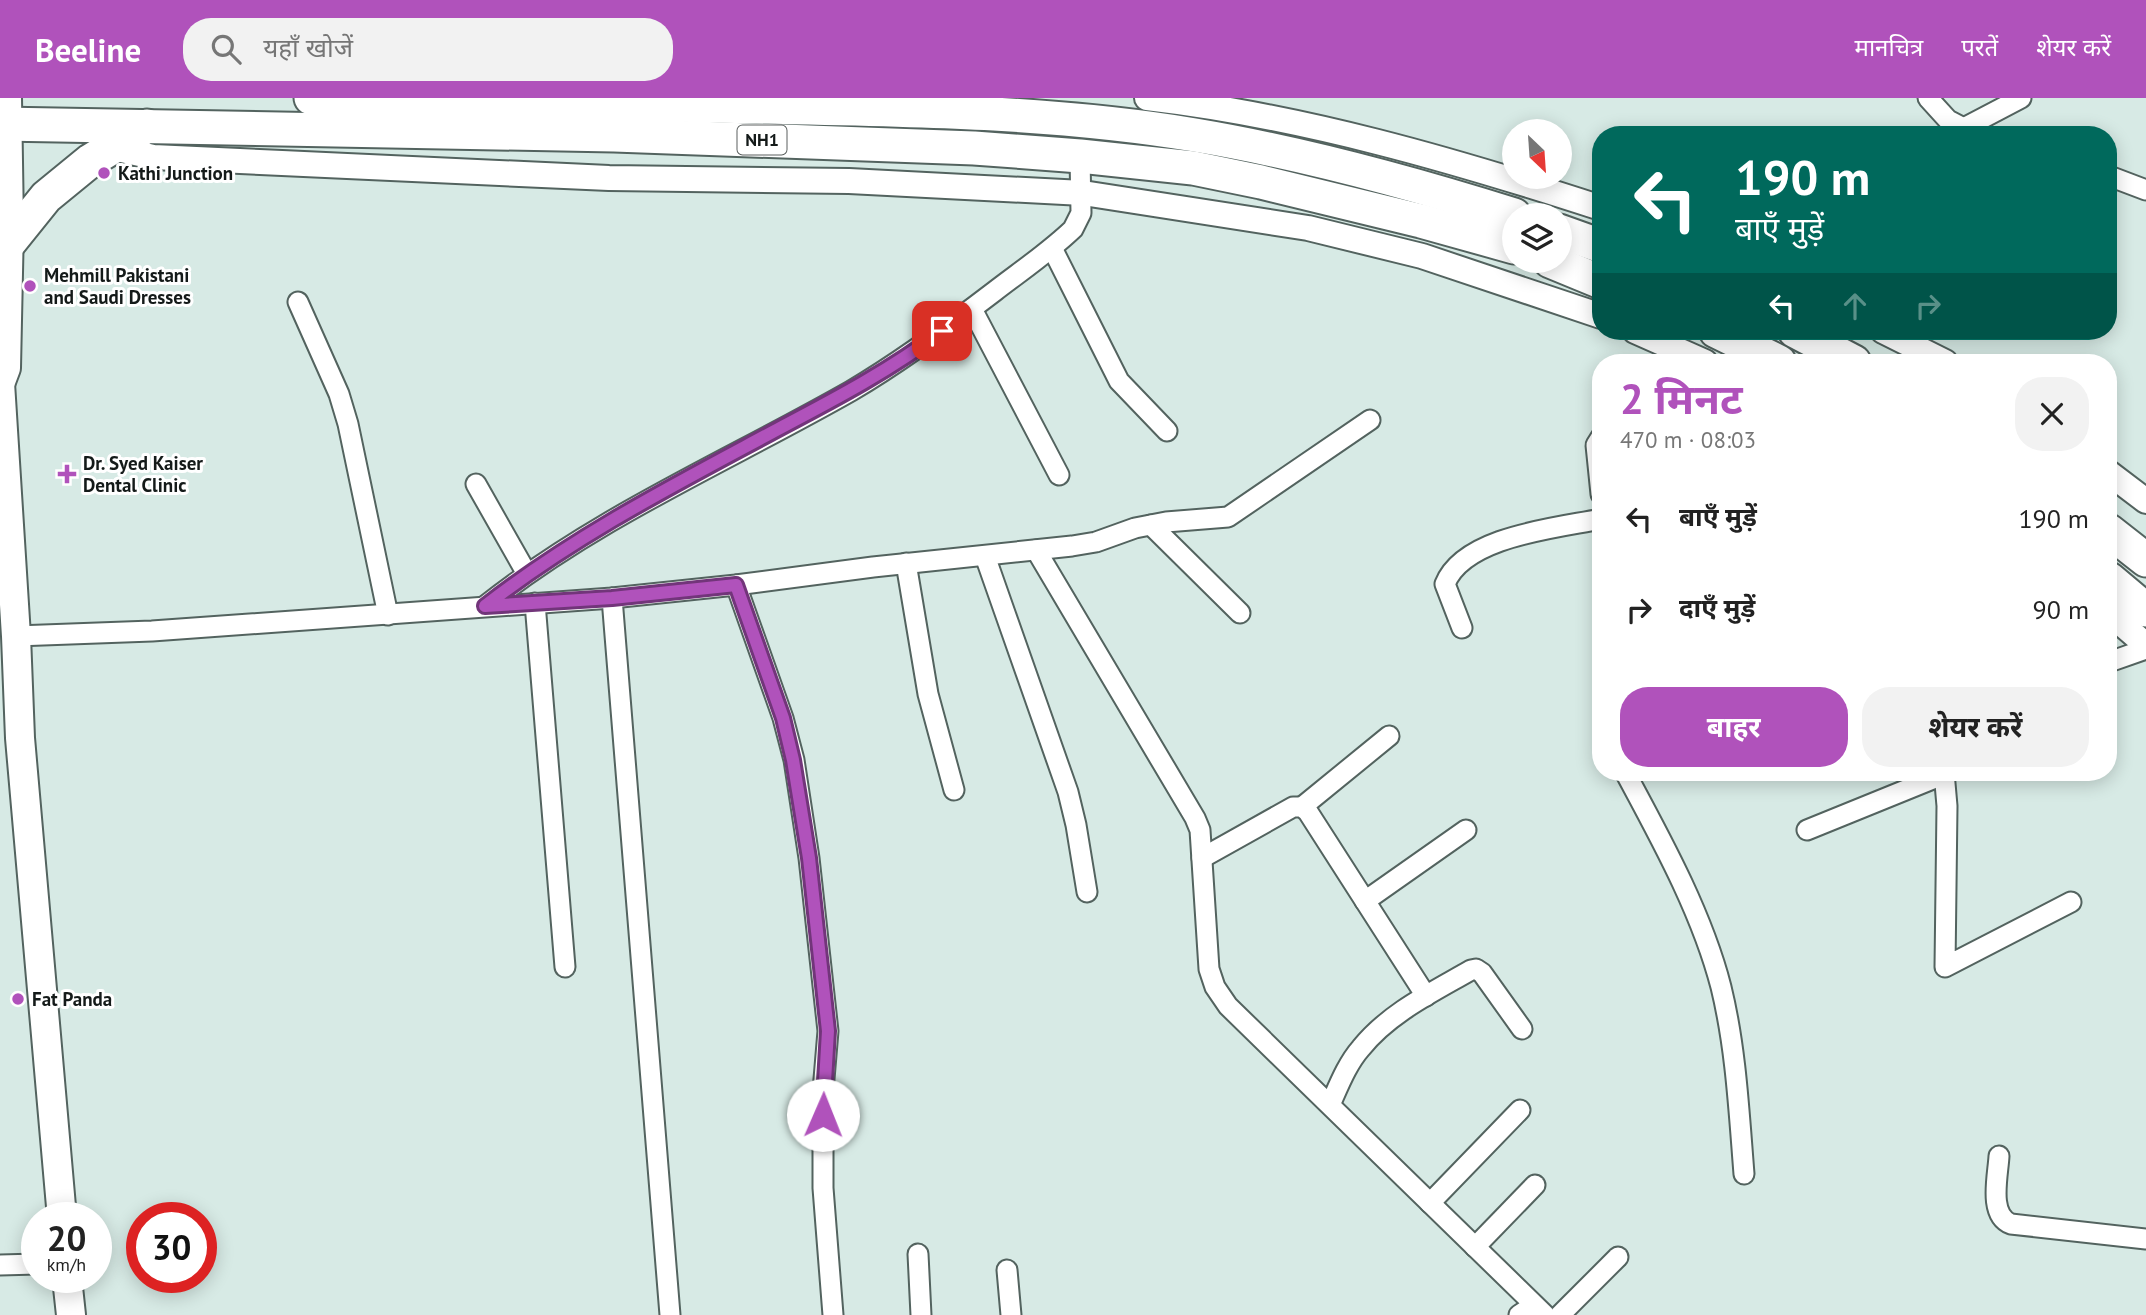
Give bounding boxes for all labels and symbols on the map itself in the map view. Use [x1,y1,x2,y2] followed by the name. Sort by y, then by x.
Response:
[1502,119,1572,189] north arrow
[738,126,786,154] road number: NH1
[118,161,233,185] place label: Kathi Junction
[96,165,112,181] marker: Kathi Junction
[44,263,191,309] place label: Mehmill Pakistani and Saudi Dresses
[22,278,38,294] marker: Mehmill Pakistani and Saudi Dresses
[912,301,972,361] pin
[83,451,203,497] place label: Dr. Syed Kaiser Dental Clinic
[57,464,77,484] marker: Dr. Syed Kaiser Dental Clinic
[32,987,112,1011] place label: Fat Panda
[10,991,26,1007] marker: Fat Panda
[786,1078,860,1152] position arrow
[126,1202,217,1293] speed limit sign: 30

